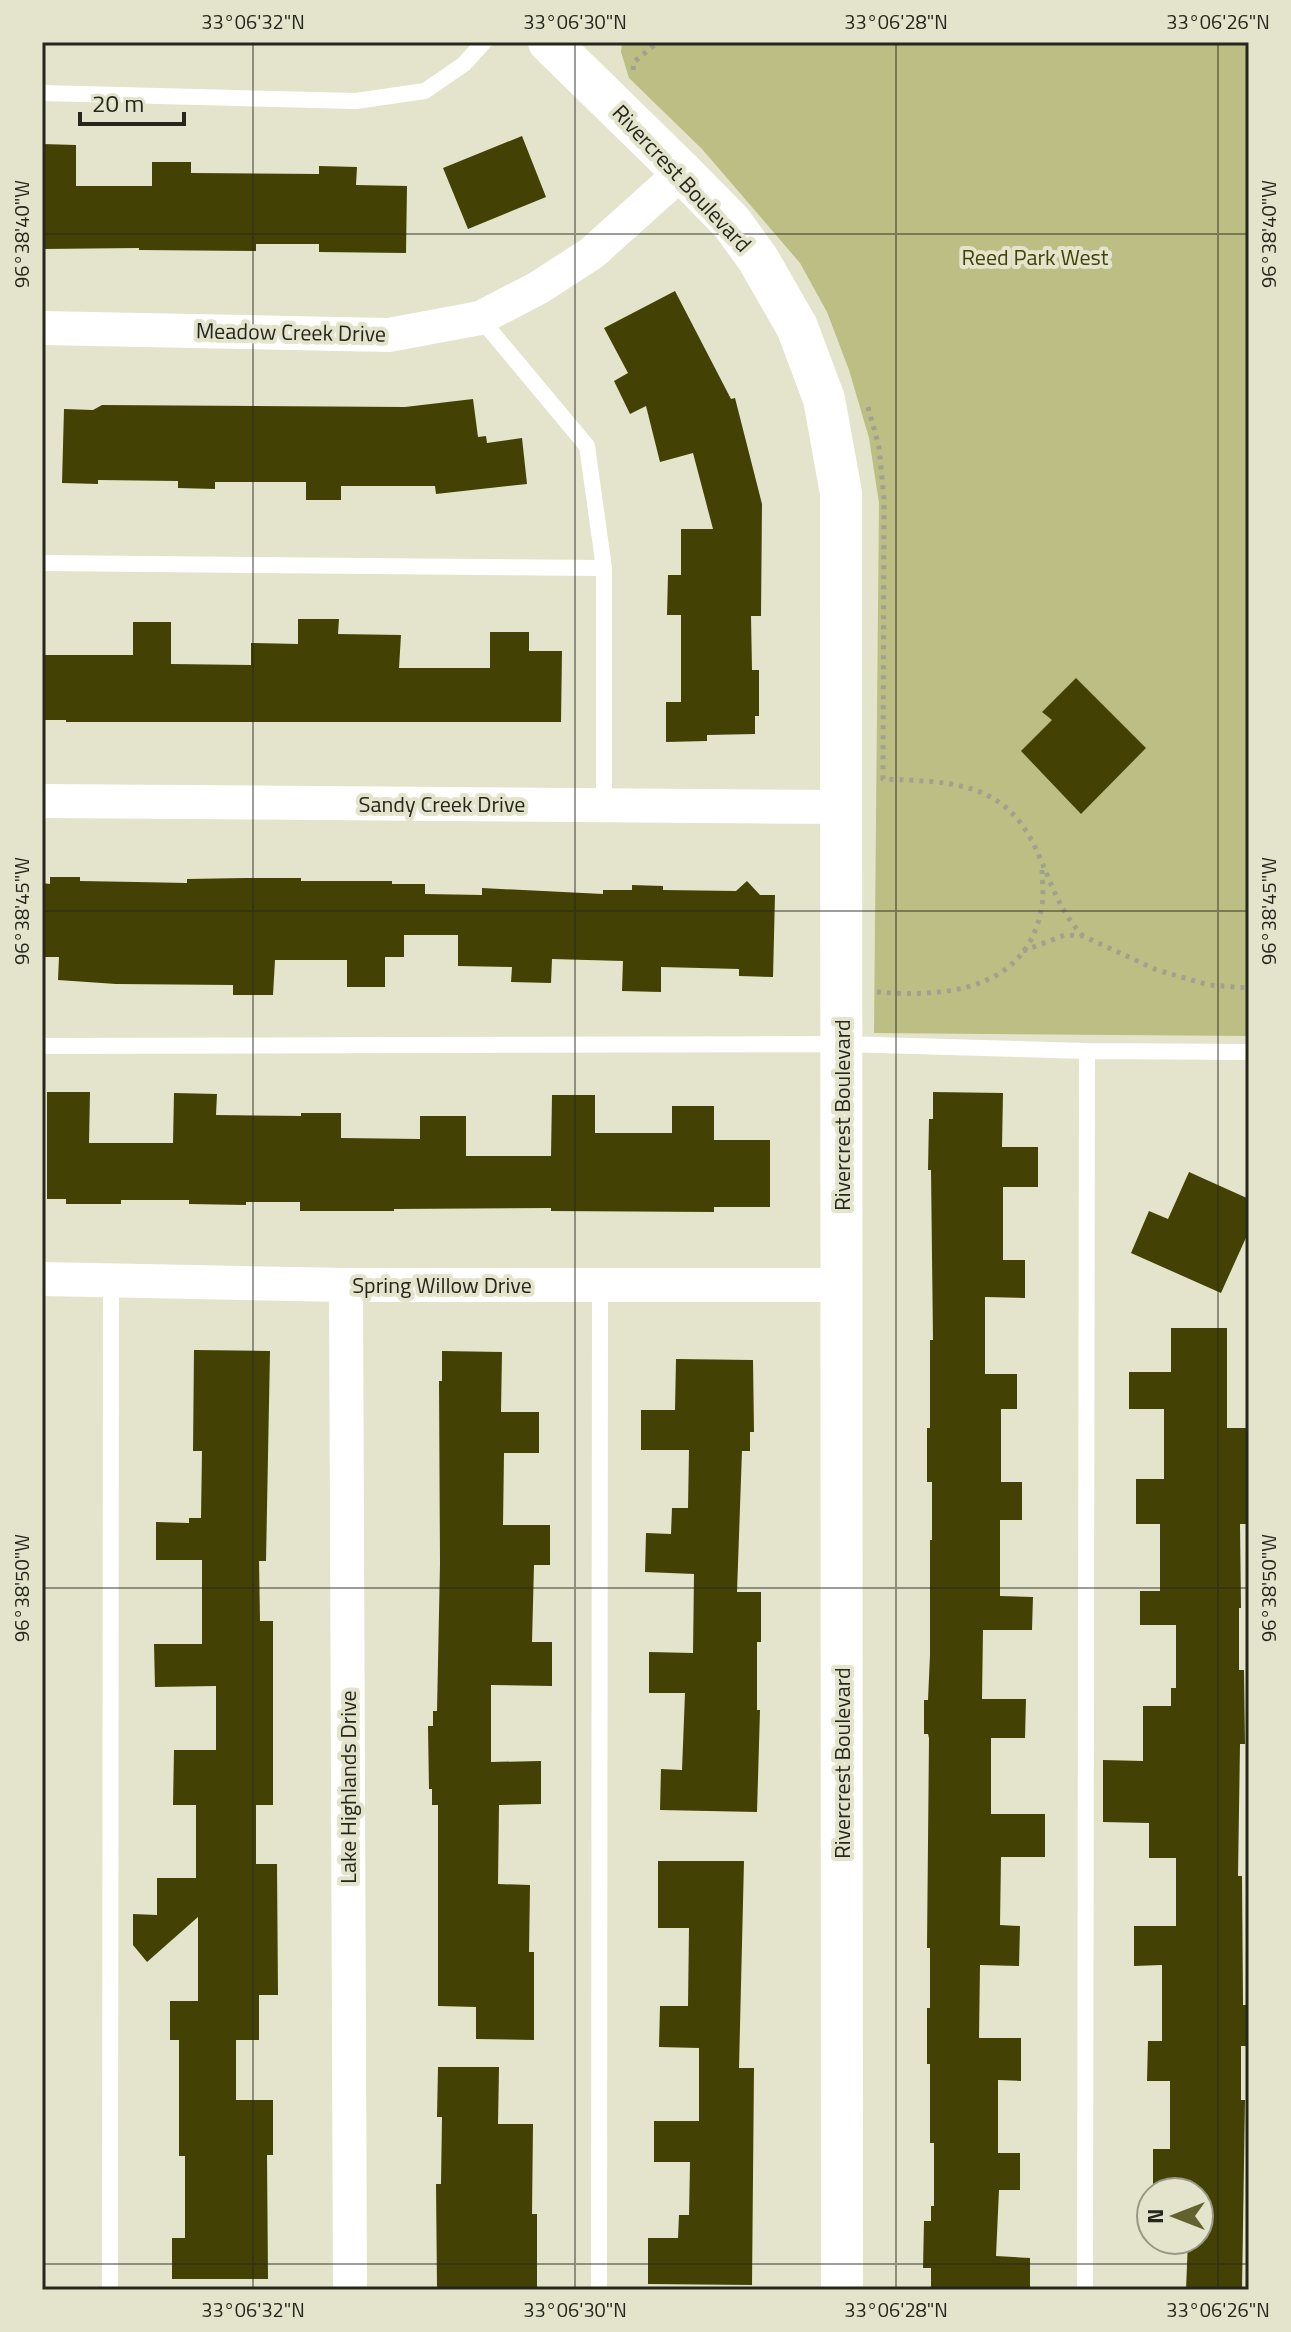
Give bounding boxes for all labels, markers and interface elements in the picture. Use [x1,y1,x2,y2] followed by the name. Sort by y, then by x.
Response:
[201,6,305,37] text: 33°06'32"N
[523,6,627,37] text: 33°06'30"N
[844,6,948,37] text: 33°06'28"N
[1166,6,1270,37] text: 33°06'26"N
[80,76,184,126] scale bar
[92,85,144,121] text: 20 m
[604,96,760,260] street label: Rivercrest Boulevard
[6,180,37,288] text: 96°38'40"W
[1253,180,1284,288] text: 96°38'40"W
[961,240,1109,274] park label: Reed Park West
[196,313,386,351] street label: Meadow Creek Drive
[359,787,525,821] street label: Sandy Creek Drive
[6,857,37,965] text: 96°38'45"W
[1253,857,1284,965] text: 96°38'45"W
[825,1019,859,1211] street label: Rivercrest Boulevard
[352,1268,532,1302] street label: Spring Willow Drive
[6,1534,37,1642] text: 96°38'50"W
[1253,1534,1284,1642] text: 96°38'50"W
[825,1667,859,1859] street label: Rivercrest Boulevard
[331,1690,365,1884] street label: Lake Highlands Drive
[1135,2176,1215,2256] north arrow
[1138,2208,1172,2224] text: N
[201,2294,305,2325] text: 33°06'32"N
[523,2294,627,2325] text: 33°06'30"N
[844,2294,948,2325] text: 33°06'28"N
[1166,2294,1270,2325] text: 33°06'26"N

